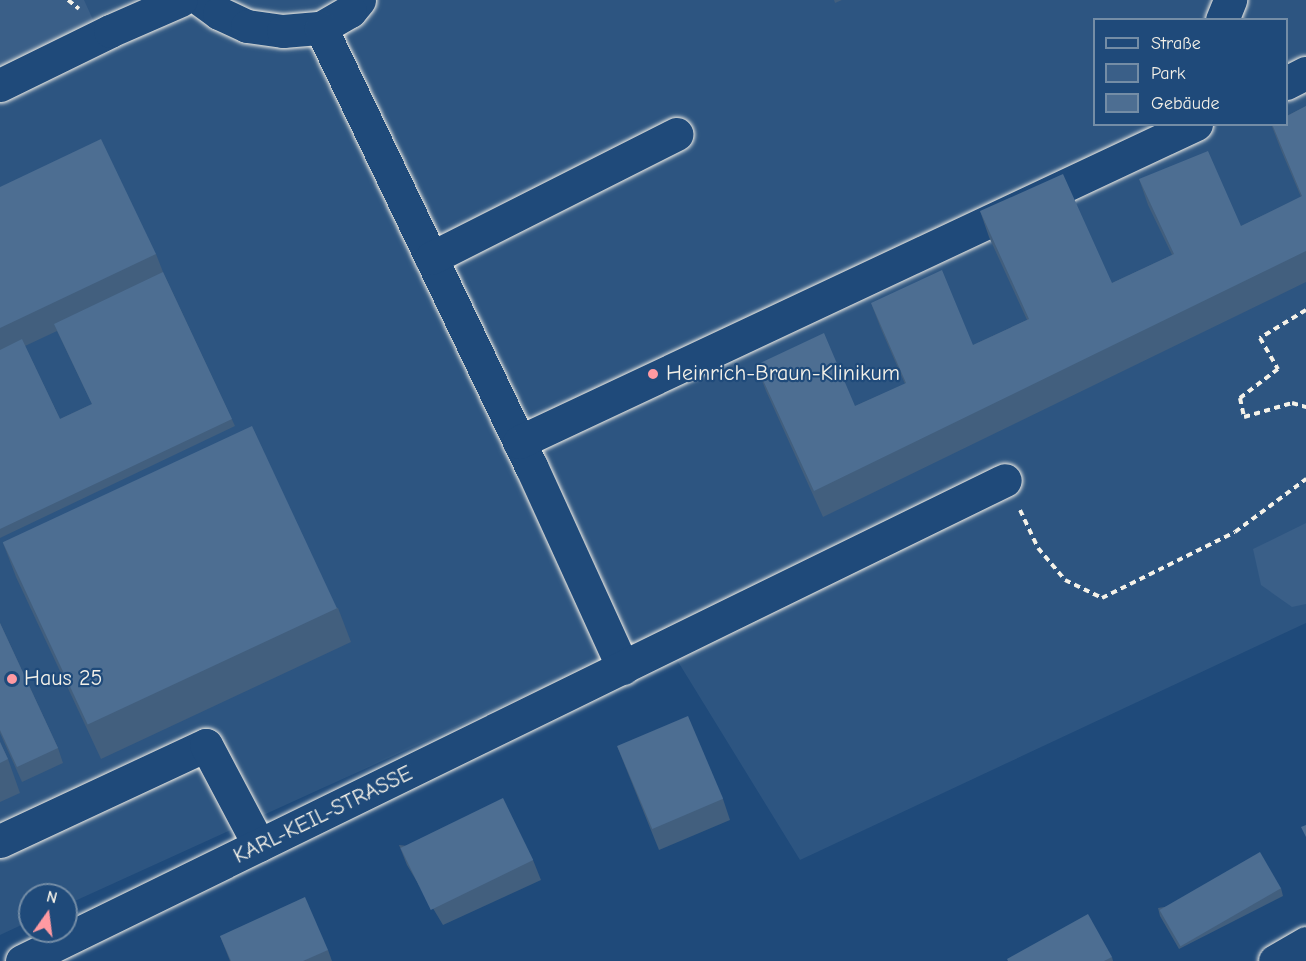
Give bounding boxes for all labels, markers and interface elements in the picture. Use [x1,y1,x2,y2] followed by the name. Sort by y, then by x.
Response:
[1093,18,1288,126] legend
[1151,33,1201,54] text: Straße
[1151,63,1185,84] text: Park
[1151,93,1220,114] text: Gebäude
[666,361,900,387] place label: Heinrich-Braun-Klinikum
[644,365,662,383] marker: Heinrich-Braun-Klinikum
[24,666,102,692] place label: Haus 25
[5,672,19,686] marker: Haus 25
[229,760,417,870] street label: KARL-KEIL-STRASSE
[18,883,78,943] north arrow
[45,887,59,907] text: N

